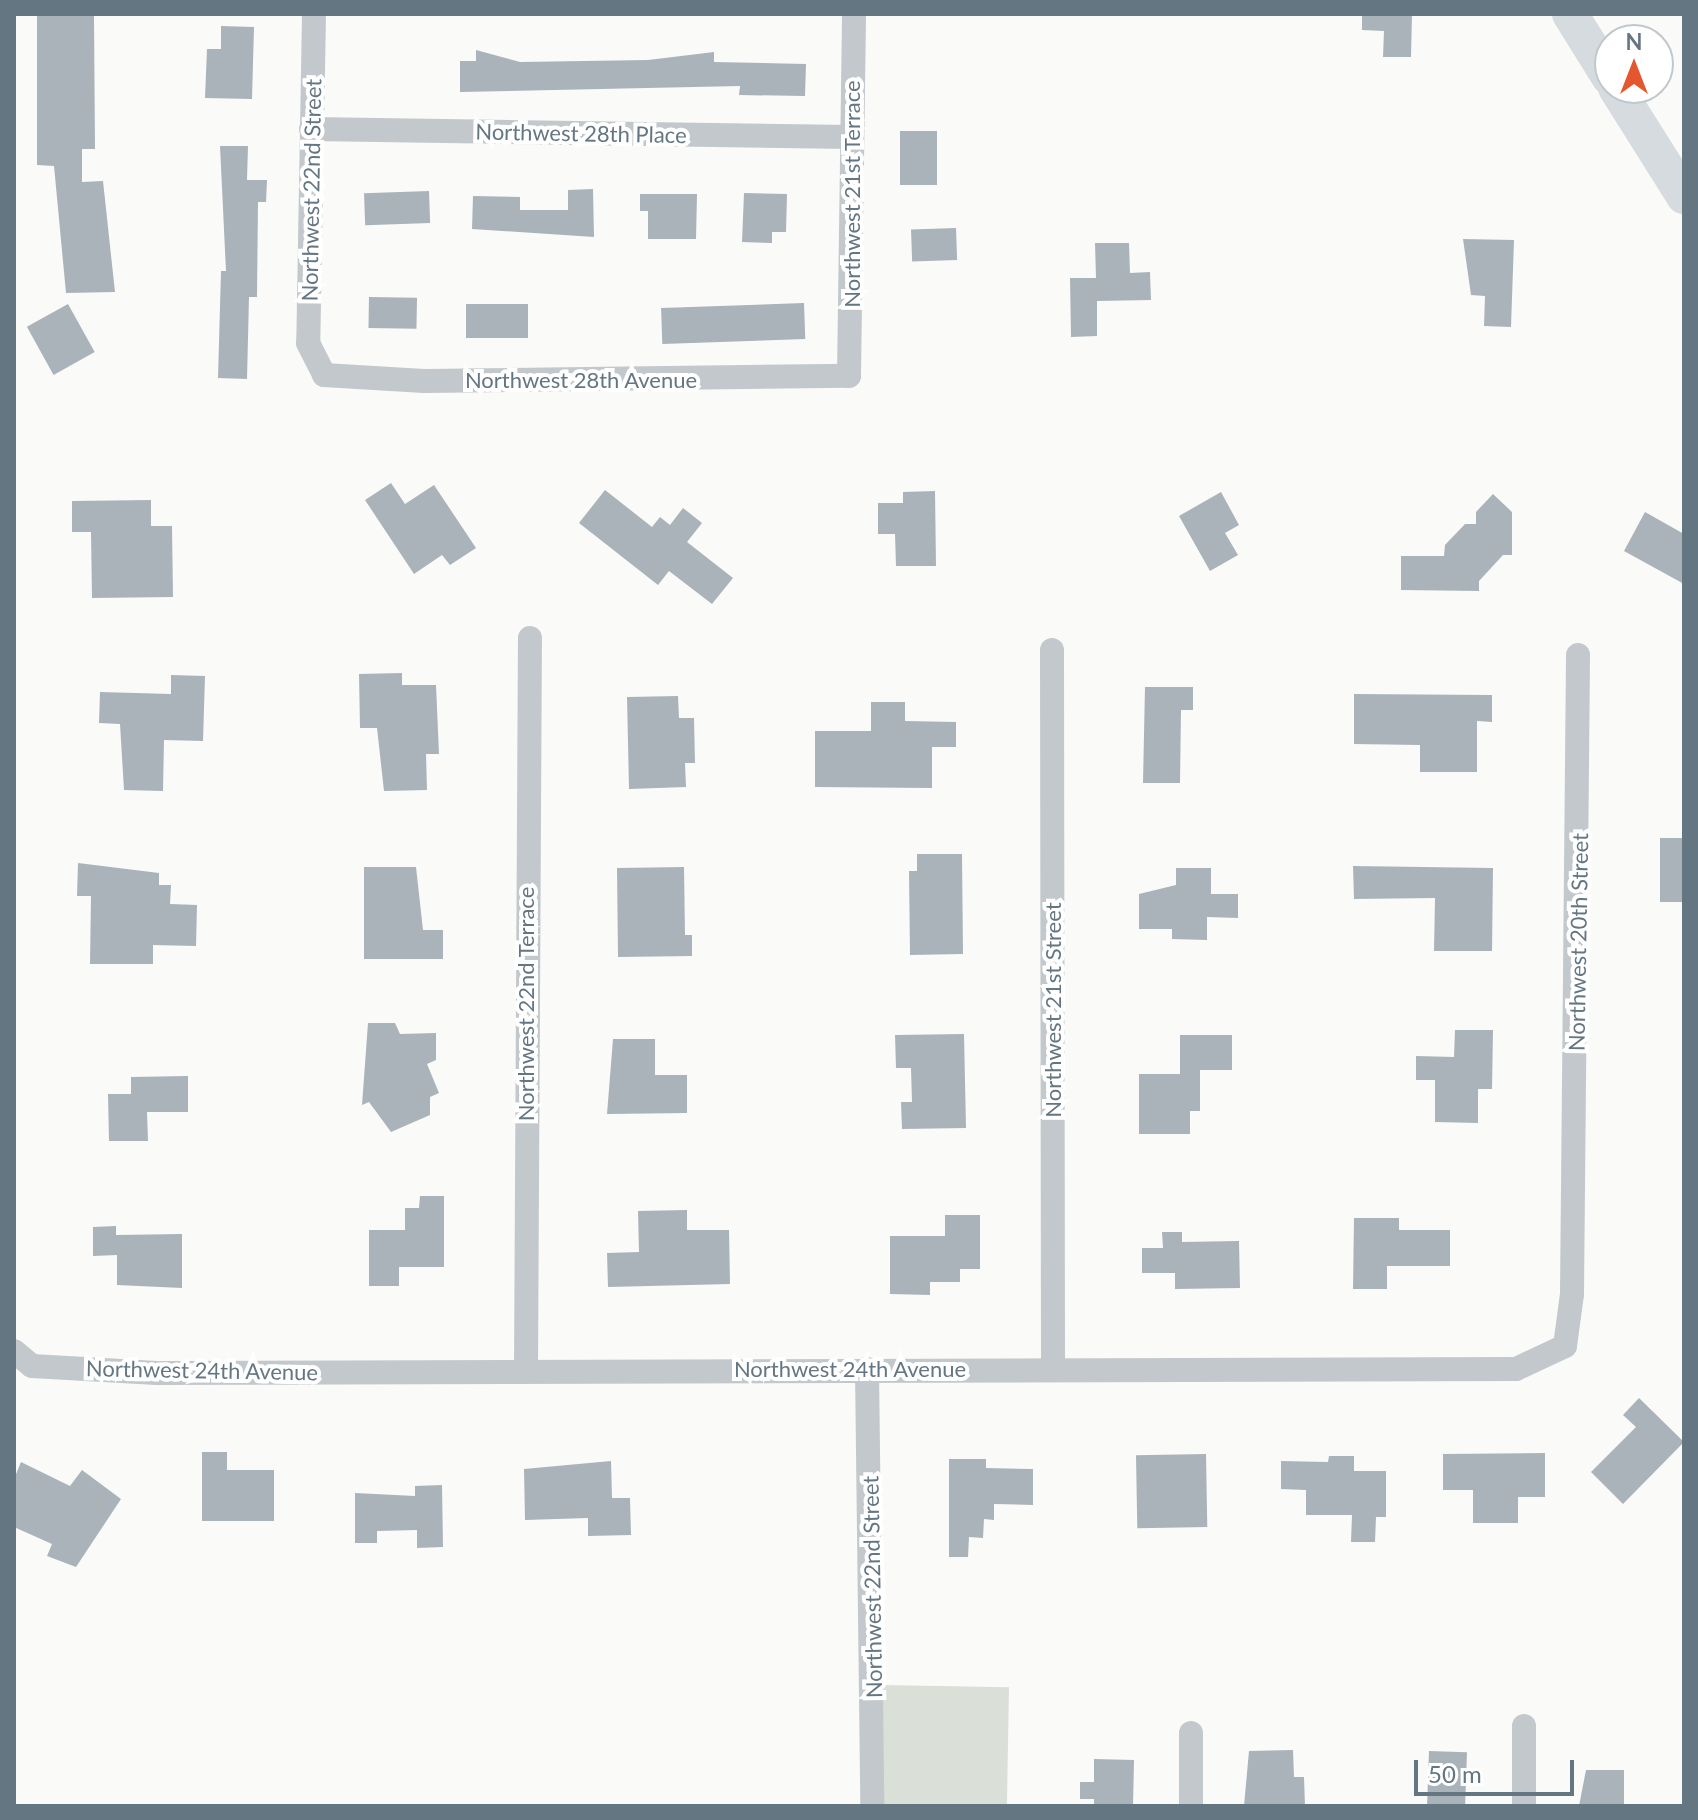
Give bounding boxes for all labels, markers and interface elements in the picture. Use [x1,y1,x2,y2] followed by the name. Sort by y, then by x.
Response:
[1594,24,1674,104] north arrow
[1626,28,1642,55] text: N
[296,79,326,301] street label: Northwest 22nd Street
[839,80,865,308] street label: Northwest 21st Terrace
[475,118,687,148] street label: Northwest 28th Place
[465,367,697,393] street label: Northwest 28th Avenue
[1563,833,1593,1051] street label: Northwest 20th Street
[513,886,539,1122] street label: Northwest 22nd Terrace
[1040,902,1066,1118] street label: Northwest 21st Street
[85,1355,319,1385] street label: Northwest 24th Avenue
[734,1356,966,1382] street label: Northwest 24th Avenue
[857,1476,887,1698] street label: Northwest 22nd Street
[1418,1744,1578,1794] scale bar
[1428,1759,1482,1788] text: 50 m

